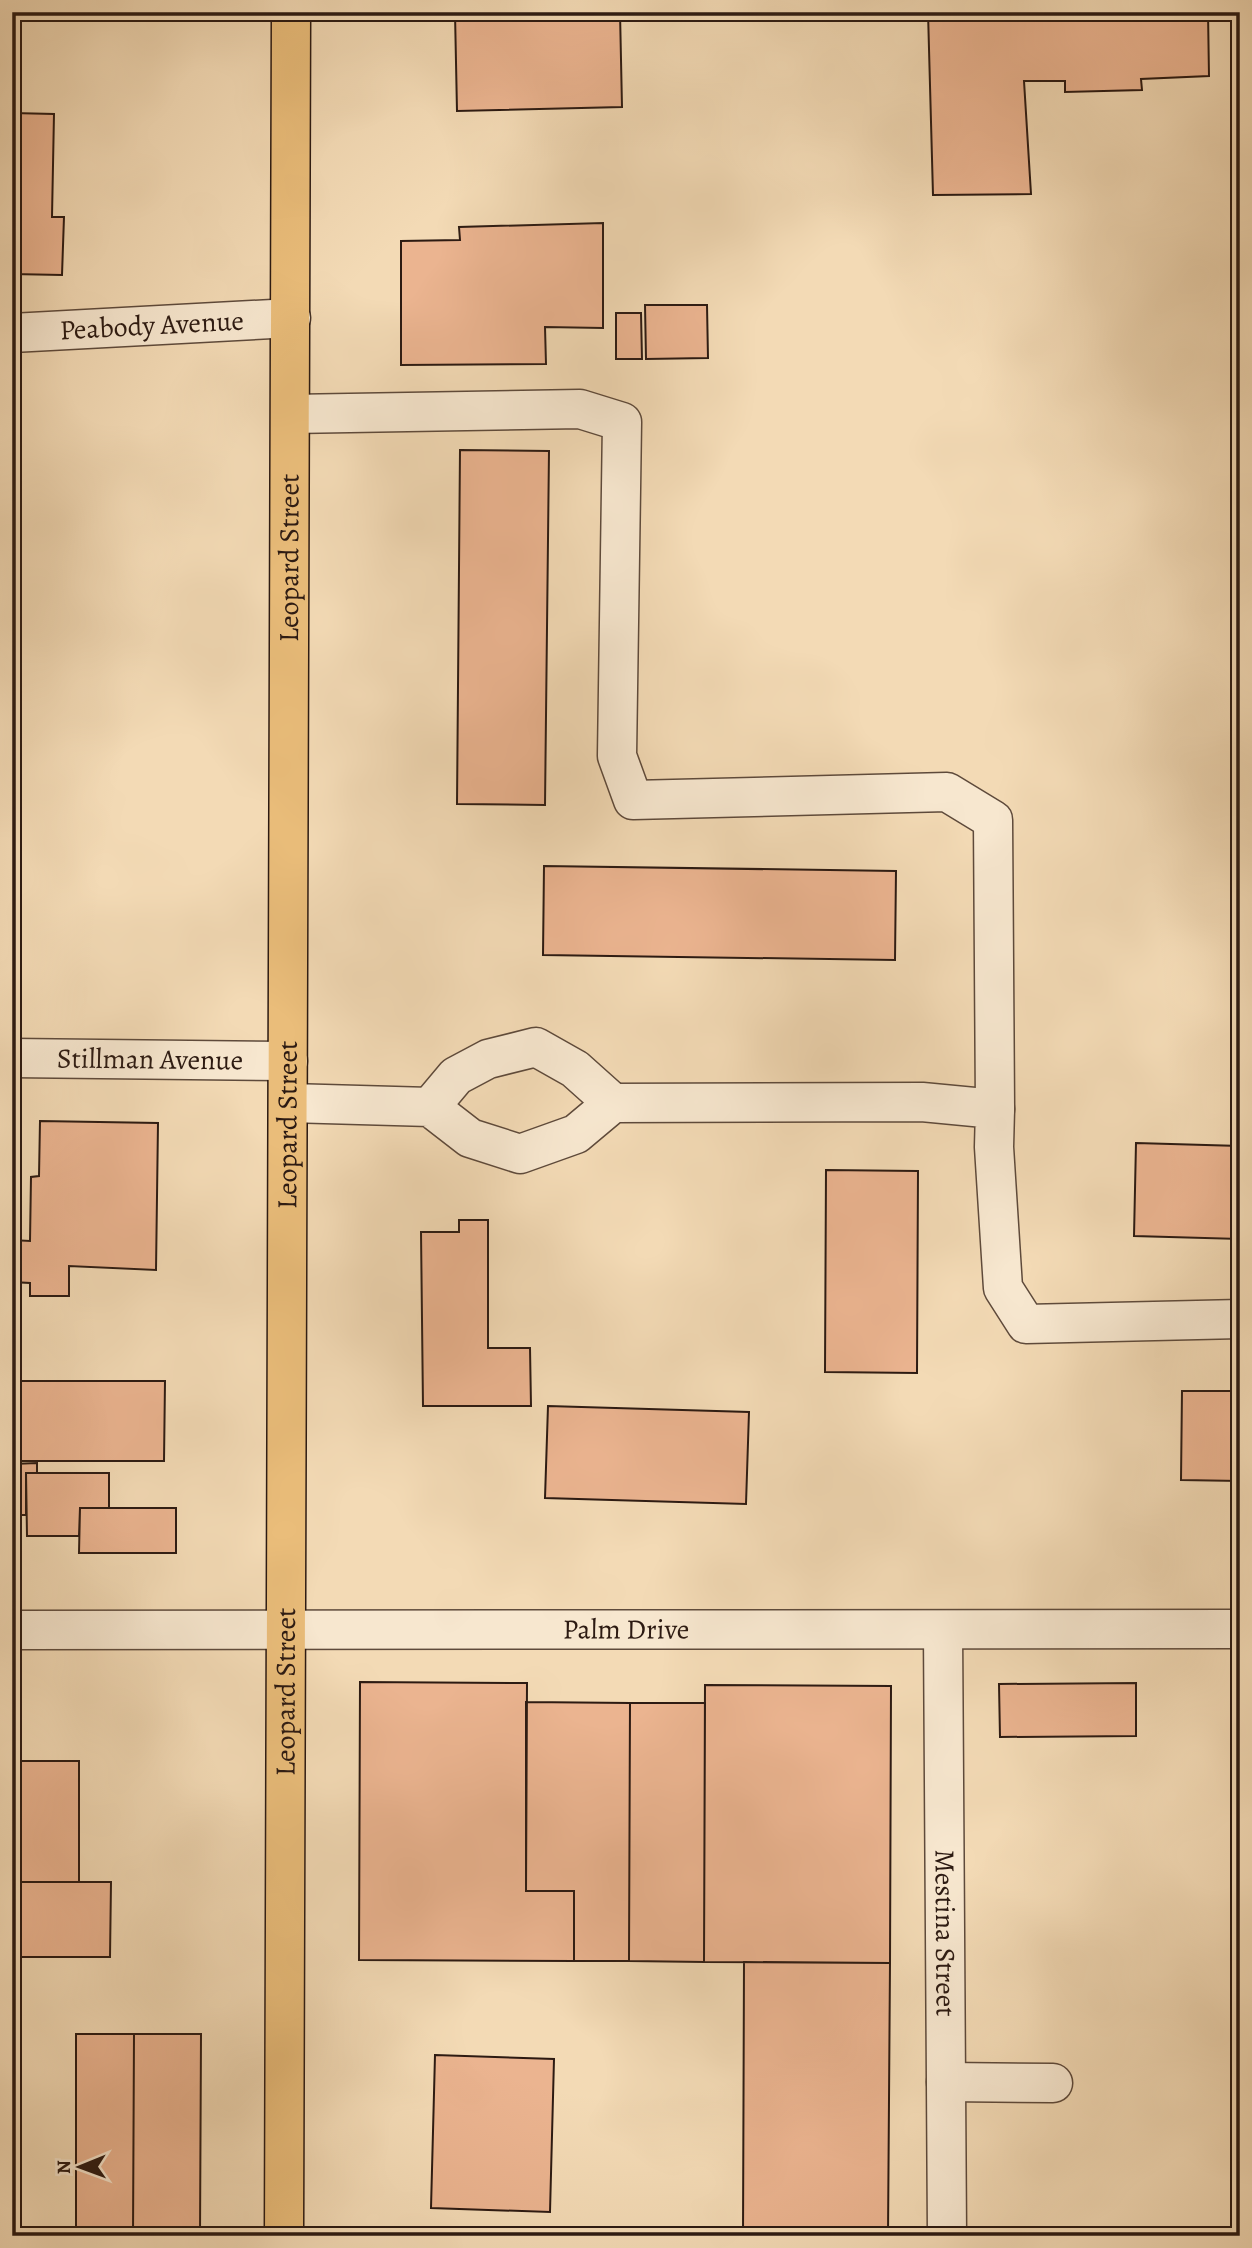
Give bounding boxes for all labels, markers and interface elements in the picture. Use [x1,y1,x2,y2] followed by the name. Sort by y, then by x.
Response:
[59,302,245,349] street label: Peabody Avenue
[270,474,309,642] street label: Leopard Street
[57,1039,243,1080] street label: Stillman Avenue
[268,1041,307,1209] street label: Leopard Street
[266,1608,305,1776] street label: Leopard Street
[563,1610,689,1649] street label: Palm Drive
[925,1849,965,2017] street label: Mestina Street
[46,2132,116,2202] north arrow
[51,2160,77,2174] text: N

